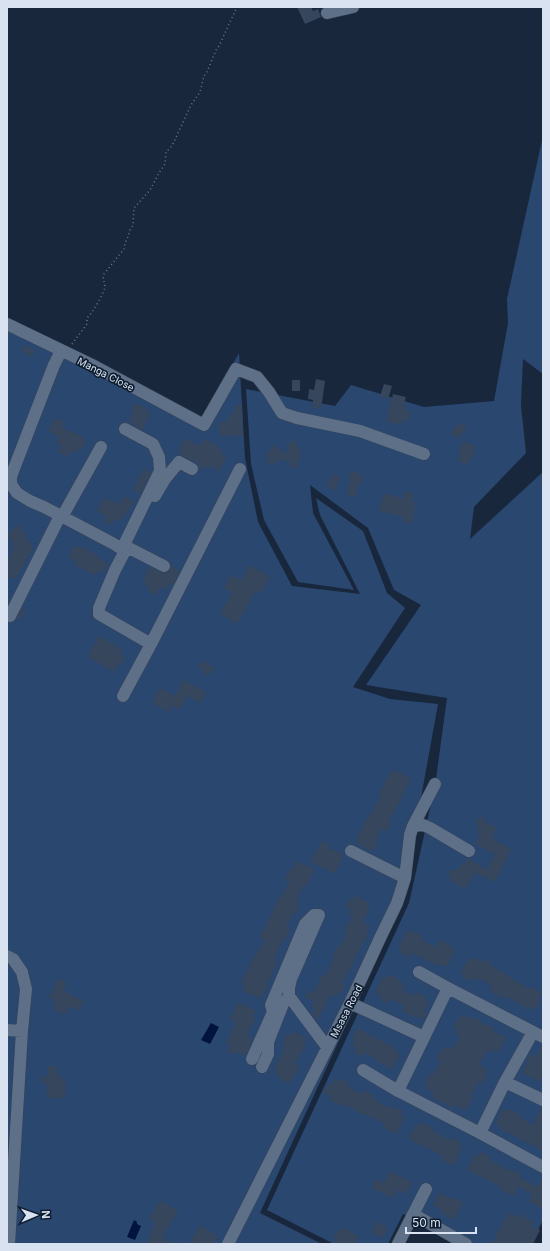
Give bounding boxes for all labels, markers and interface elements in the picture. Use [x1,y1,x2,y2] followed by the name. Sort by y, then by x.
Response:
[76,355,136,393] street label: Manga Close
[328,983,364,1039] street label: Msasa Road
[16,1195,56,1235] north arrow
[406,1209,476,1235] scale bar
[39,1210,53,1219] text: N
[412,1215,441,1230] text: 50 m

